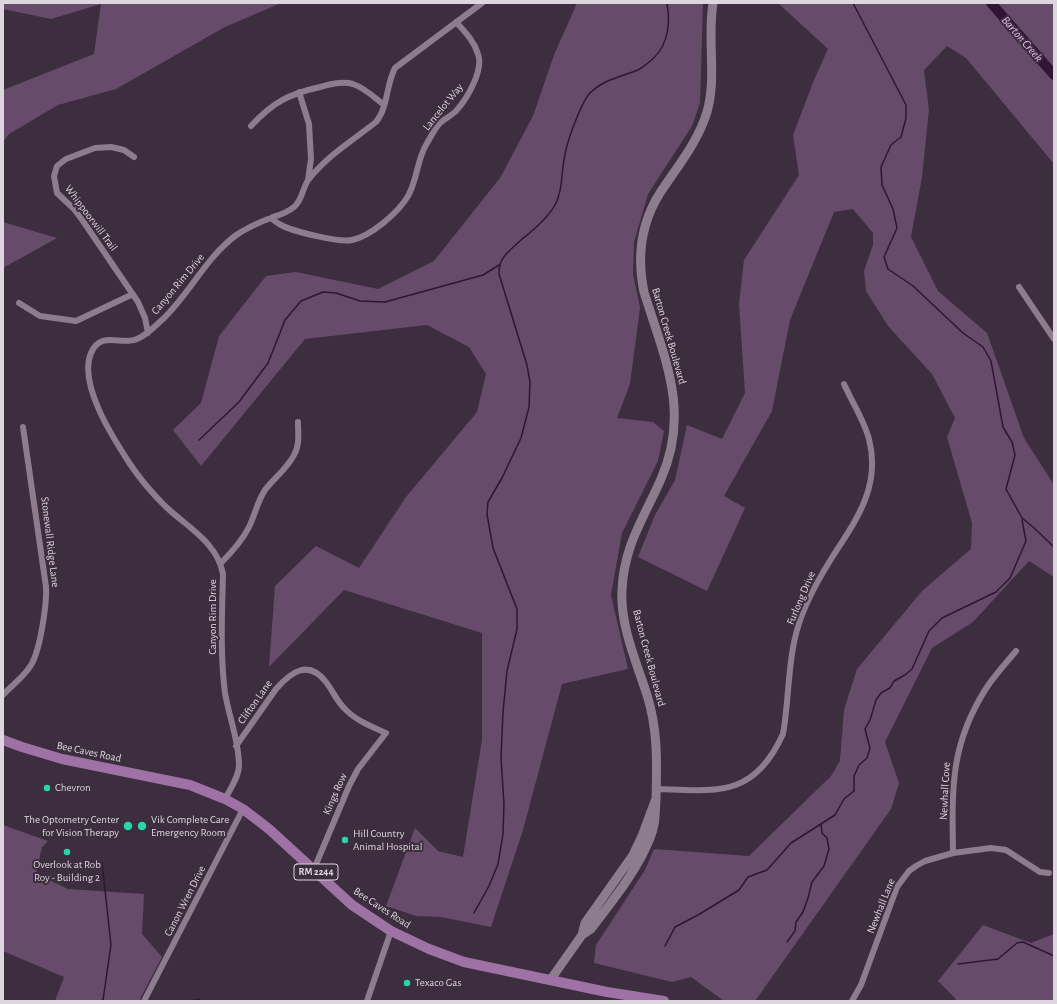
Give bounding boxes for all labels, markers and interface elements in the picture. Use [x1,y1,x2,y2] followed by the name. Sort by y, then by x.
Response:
[998,13,1046,65] water label: Barton Creek
[420,81,466,133] street label: Lancelot Way
[62,182,120,254] street label: Whippoorwill Trail
[149,251,207,317] street label: Canyon Rim Drive
[649,286,689,386] street label: Barton Creek Boulevard
[38,496,62,588] street label: Stonewall Ridge Lane
[784,569,818,627] street label: Furlong Drive
[206,579,220,655] street label: Canyon Rim Drive
[630,608,668,708] street label: Barton Creek Boulevard
[235,677,275,727] street label: Clifton Lane
[55,739,123,765] street label: Bee Caves Road
[937,762,953,820] street label: Newhall Cove
[320,771,350,817] street label: Kings Row
[55,781,91,795] place label: Chevron
[42,783,52,793] marker: Chevron
[24,813,119,839] place label: The Optometry Center for Vision Therapy
[151,813,229,839] place label: Vik Complete Care Emergency Room
[122,820,134,832] marker: The Optometry Center for Vision Therapy
[136,820,148,832] marker: Vik Complete Care Emergency Room
[353,827,422,853] place label: Hill Country Animal Hospital
[340,835,350,845] marker: Hill Country Animal Hospital
[62,847,72,857] marker: Overlook at Rob Roy - Building 2
[33,858,101,884] place label: Overlook at Rob Roy - Building 2
[162,863,208,939] street label: Canon Wren Drive
[294,864,338,880] road number: RM 2244
[864,877,898,935] street label: Newhall Lane
[351,885,413,931] street label: Bee Caves Road
[415,976,461,990] place label: Texaco Gas
[402,978,412,988] marker: Texaco Gas

